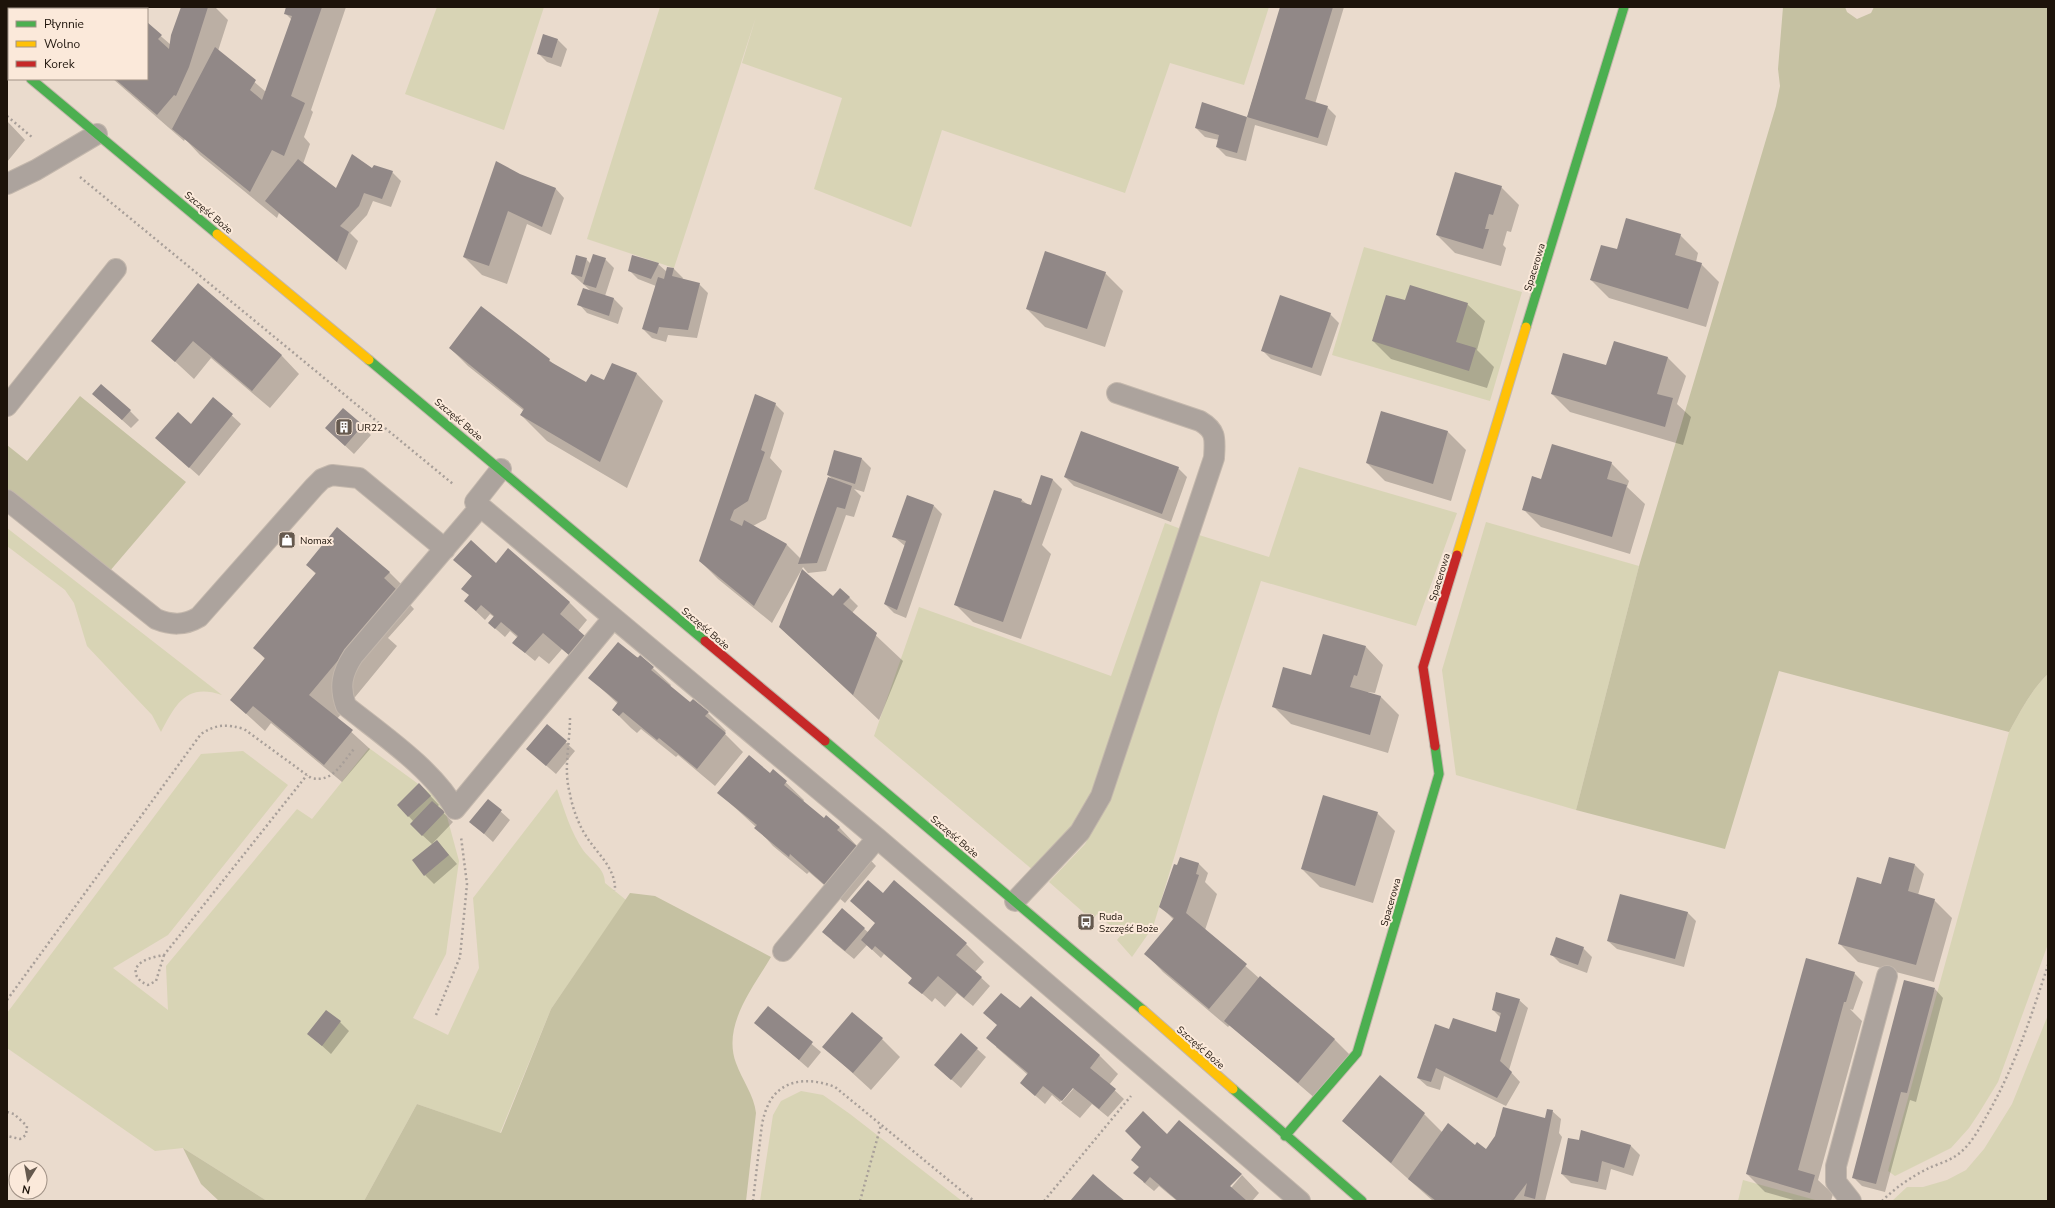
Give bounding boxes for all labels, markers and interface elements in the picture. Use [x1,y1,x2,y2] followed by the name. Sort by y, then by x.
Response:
[8,8,148,80] legend
[44,16,84,32] text: Płynnie
[44,36,81,52] text: Wolno
[44,56,76,72] text: Korek
[181,188,236,237] street label: Szczęść Boże
[1521,241,1549,293] street label: Spacerowa
[431,395,486,444] street label: Szczęść Boże
[334,417,354,437] building icon: UR22
[357,421,383,435] place label: UR22
[277,530,297,550] shop icon: Nomax
[300,534,333,548] place label: Nomax
[1426,551,1454,603] street label: Spacerowa
[678,604,733,653] street label: Szczęść Boże
[927,812,982,861] street label: Szczęść Boże
[1377,876,1405,928] street label: Spacerowa
[1099,910,1158,936] place label: Ruda Szczęść Boże
[1076,912,1096,932] bus stop icon: Ruda Szczęść Boże
[1173,1023,1227,1072] street label: Szczęść Boże
[8,1160,48,1200] north arrow
[21,1181,32,1197] text: N

